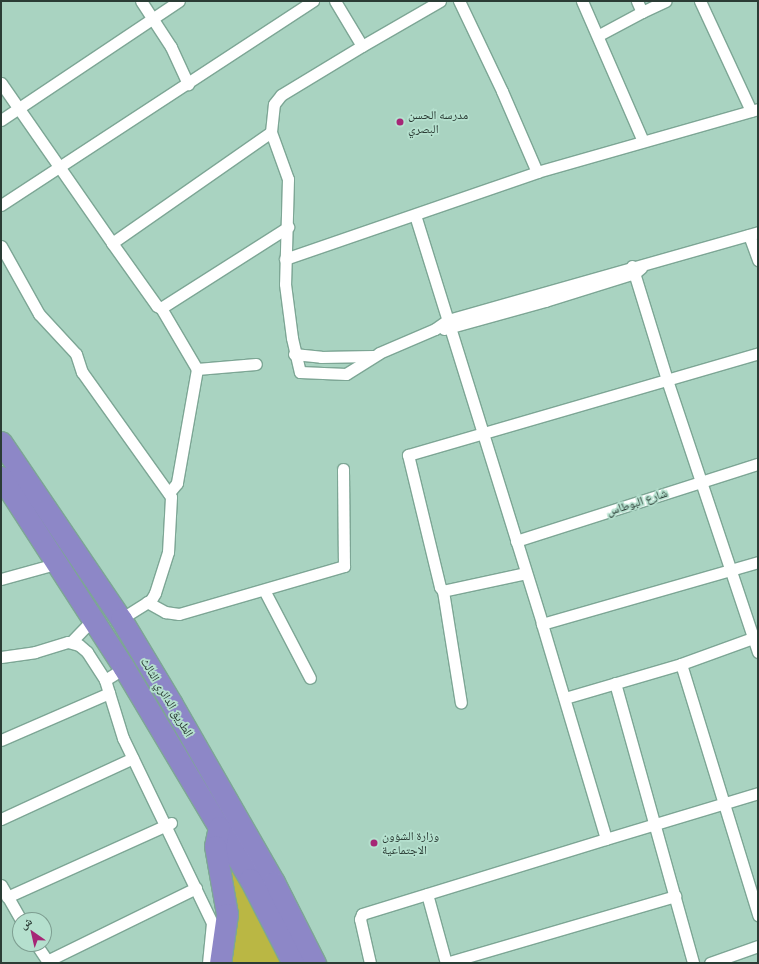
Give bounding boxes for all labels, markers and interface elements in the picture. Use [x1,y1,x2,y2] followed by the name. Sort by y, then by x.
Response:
[408,108,468,136] place label: مدرسه الحسن البصري
[395,117,405,127] marker: مدرسه الحسن البصري
[605,485,669,519] street label: شارع البوطاس
[138,655,196,739] street label: الطريق الدائري الثالث
[382,829,439,857] place label: وزارة الشؤون الاجتماعية
[369,838,379,848] marker: وزارة الشؤون الاجتماعية
[12,912,52,952] north arrow
[17,914,35,932] text: ش

